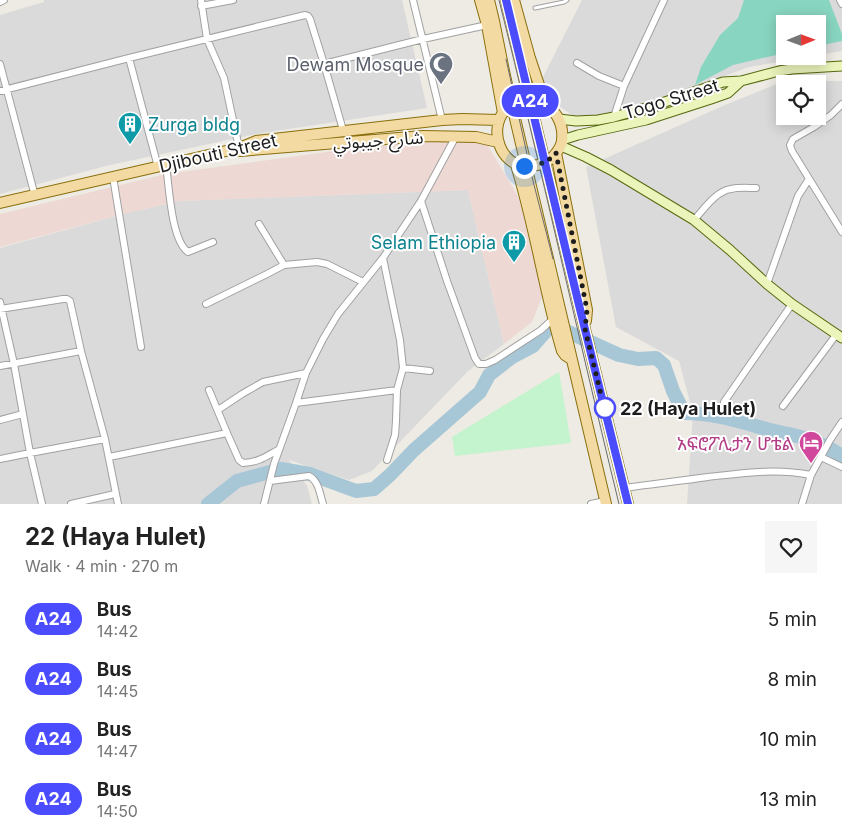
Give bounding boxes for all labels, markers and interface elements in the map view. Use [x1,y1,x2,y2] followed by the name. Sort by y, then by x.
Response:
[776,15,826,65] north arrow
[776,15,826,125] map controls
[428,51,454,85] mosque icon: Dewam Mosque
[286,54,424,75] place label: Dewam Mosque
[621,75,721,123] street label: Togo Street
[776,75,826,125] button: locate
[501,85,559,117] line badge: A24
[512,90,548,111] text: A24
[117,111,143,145] building icon: Zurga bldg
[148,114,240,135] place label: Zurga bldg
[332,126,424,158] street label: شارع جيبوتي
[157,129,279,177] street label: Djibouti Street
[512,154,537,179] your location
[501,229,527,263] building icon: Selam Ethiopia
[371,232,496,253] place label: Selam Ethiopia
[594,397,616,419] marker: 22 (Haya Hulet)
[620,398,756,419] place label: 22 (Haya Hulet)
[798,430,824,464] hotel icon: አፍሮፖሊታን ሆቴል
[677,433,794,454] place label: አፍሮፖሊታን ሆቴል
[765,521,817,573] button: heart
[25,522,207,551] text: 22 (Haya Hulet)
[25,556,178,576] text: Walk · 4 min · 270 m
[97,598,132,621] text: Bus
[35,608,72,629] text: A24
[768,608,817,631] text: 5 min
[97,621,138,641] text: 14:42
[97,658,132,681] text: Bus
[35,668,72,689] text: A24
[767,668,817,691] text: 8 min
[97,681,138,701] text: 14:45
[97,718,132,741] text: Bus
[35,728,72,749] text: A24
[759,728,817,751] text: 10 min
[97,741,138,761] text: 14:47
[97,778,132,801] text: Bus
[35,788,72,809] text: A24
[760,788,817,811] text: 13 min
[97,801,138,821] text: 14:50

